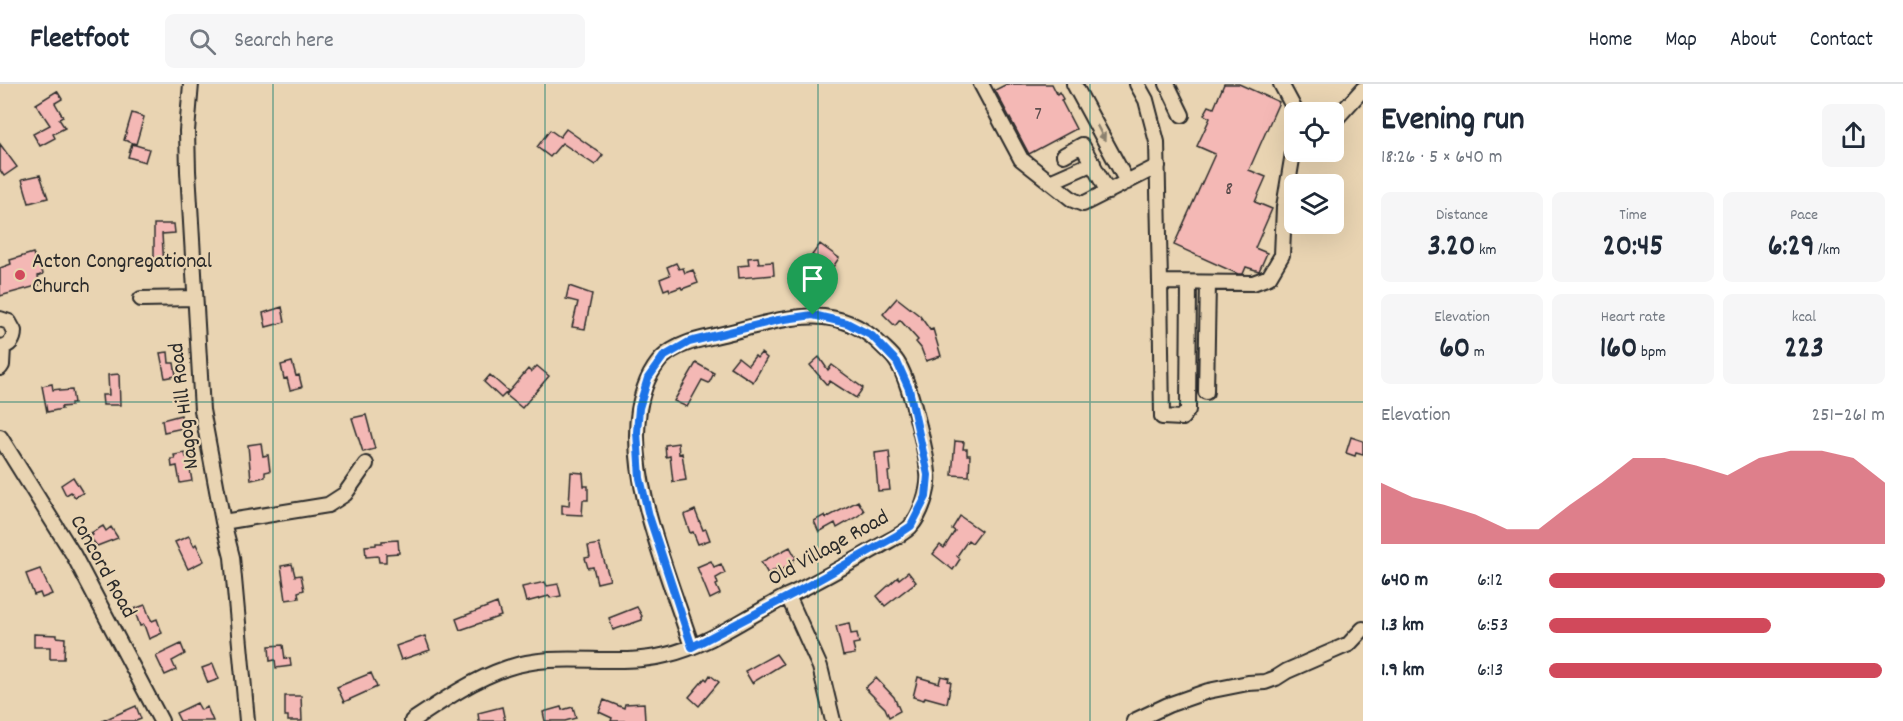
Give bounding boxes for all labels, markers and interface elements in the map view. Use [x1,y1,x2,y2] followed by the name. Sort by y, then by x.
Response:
[165,14,585,68] search box
[30,21,129,61] text: Fleetfoot
[186,25,219,58] icon: search
[234,26,334,57] text: Search here
[1588,26,1632,56] text: Home
[1665,26,1697,56] text: Map
[1730,26,1777,56] text: About
[1810,26,1873,56] text: Contact
[1381,98,1525,145] text: Evening run
[1034,101,1042,129] house number: 7
[1284,102,1344,234] map controls
[1284,102,1344,162] button: locate
[1822,104,1885,167] button: share
[1096,125,1106,142] one-way arrow
[1381,144,1503,172] text: 18:26 · 5 × 640 m
[1284,174,1344,234] button: layers
[1225,176,1233,204] house number: 8
[1436,204,1488,227] text: Distance
[1619,204,1647,227] text: Time
[1790,204,1818,227] text: Pace
[1428,227,1475,270] text: 3.20
[1603,227,1663,270] text: 20:45
[1768,227,1814,270] text: 6:29
[1475,239,1496,262] text: km
[1814,239,1840,262] text: /km
[32,247,212,303] place label: Acton Congregational Church
[787,253,838,315] pin
[796,262,829,295] icon: arrive
[13,268,27,282] marker: Acton Congregational Church
[1434,306,1490,329] text: Elevation
[1601,306,1665,329] text: Heart rate
[1792,306,1816,329] text: kcal
[1439,329,1470,372] text: 60
[1600,329,1637,372] text: 160
[1784,329,1824,372] text: 223
[162,341,208,471] street label: Nagog Hill Road
[1470,341,1485,364] text: m
[1637,341,1666,364] text: bpm
[1381,402,1451,430] text: Elevation
[1811,402,1885,430] text: 251–261 m
[763,503,895,595] street label: Old Village Road
[61,510,143,624] street label: Concord Road
[1381,567,1428,595] text: 640 m
[1477,567,1503,595] text: 6:12
[1381,612,1424,640] text: 1.3 km
[1477,612,1508,640] text: 6:53
[1381,657,1424,685] text: 1.9 km
[1477,657,1503,685] text: 6:13

